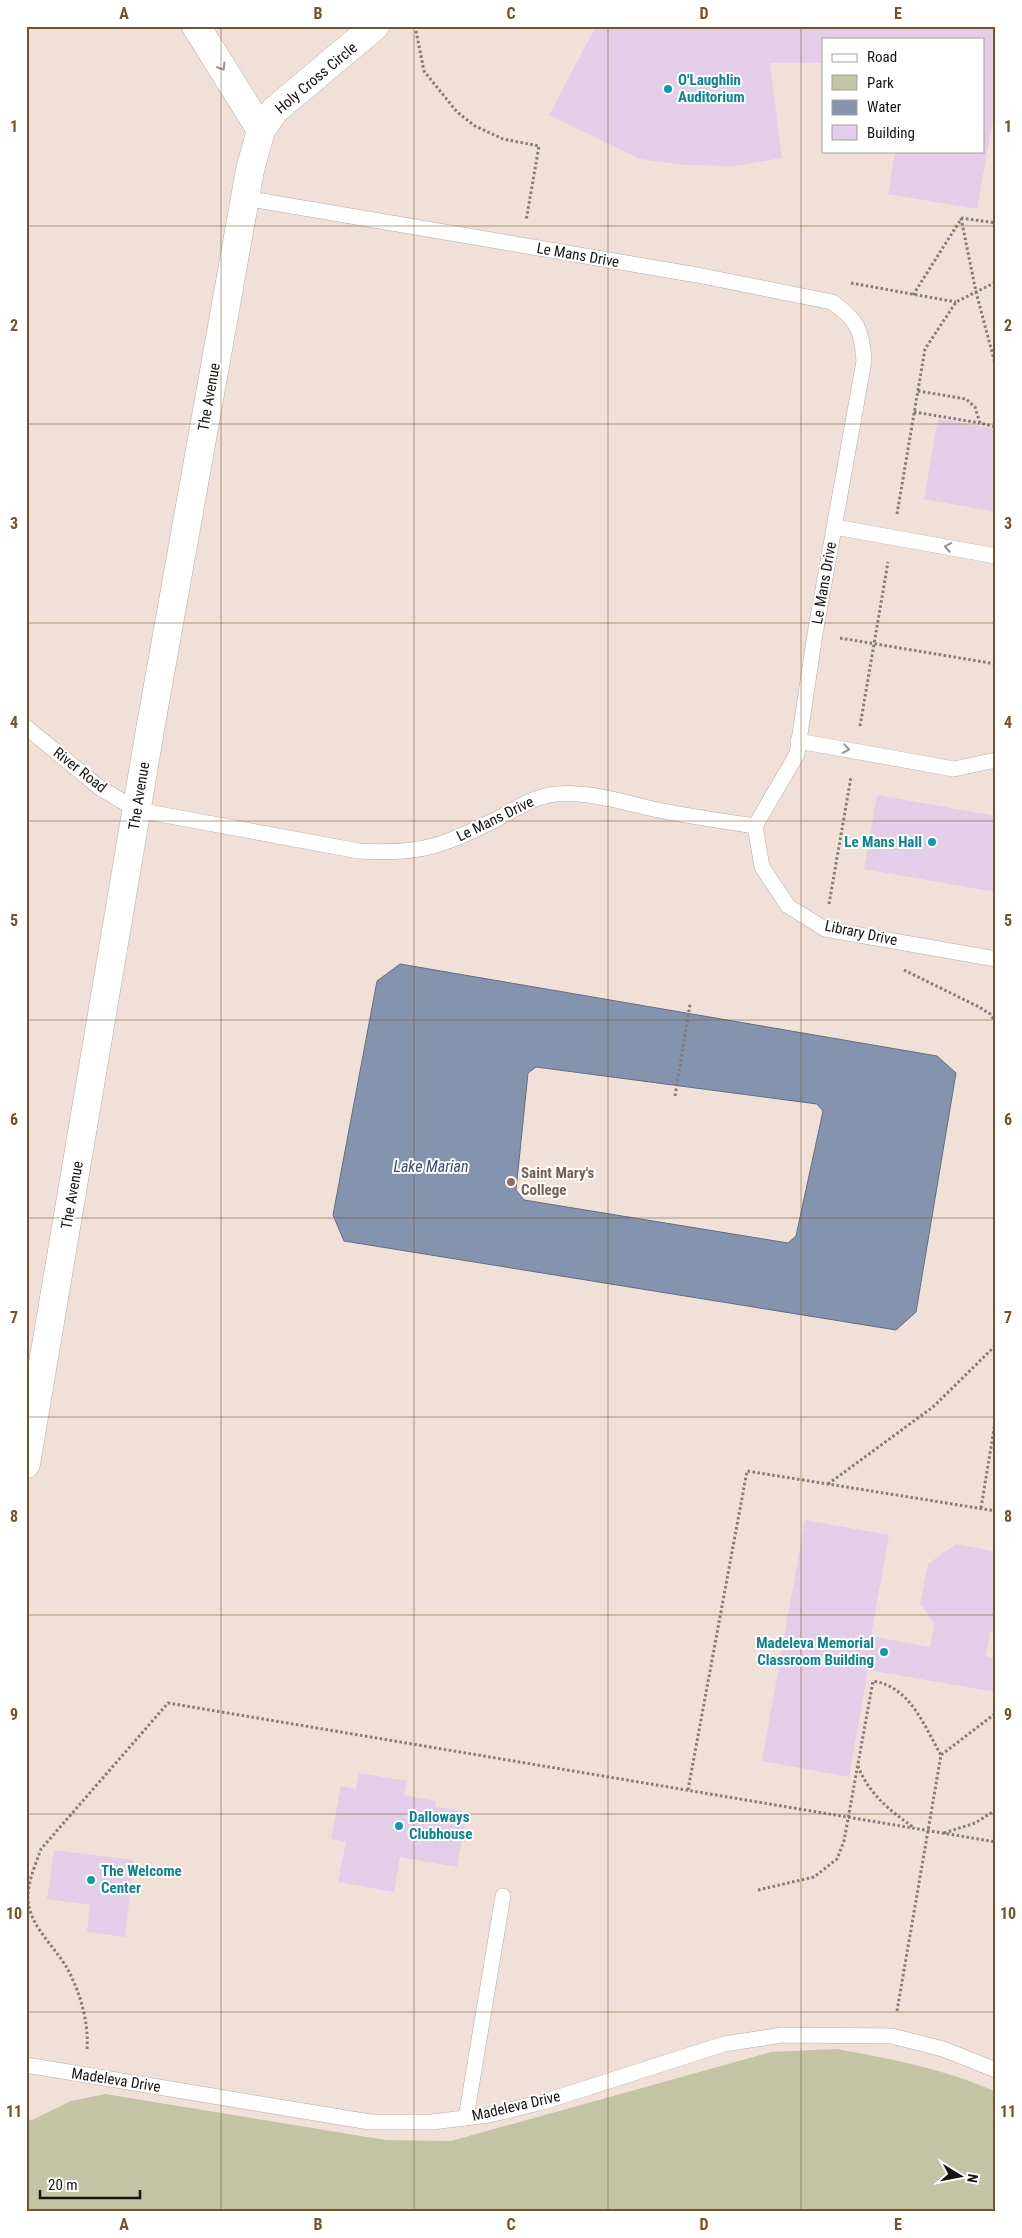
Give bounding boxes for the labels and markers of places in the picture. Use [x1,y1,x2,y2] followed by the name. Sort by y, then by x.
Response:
[678,71,745,106] place label: O'Laughlin Auditorium
[662,83,674,95] marker: O'Laughlin Auditorium
[844,833,922,851] place label: Le Mans Hall
[926,836,938,848] marker: Le Mans Hall
[521,1164,594,1199] place label: Saint Mary's College
[505,1176,517,1188] marker: Saint Mary's College
[756,1634,874,1669] place label: Madeleva Memorial Classroom Building
[878,1646,890,1658] marker: Madeleva Memorial Classroom Building
[409,1808,472,1843] place label: Dalloways Clubhouse
[393,1820,405,1832] marker: Dalloways Clubhouse
[101,1862,182,1897] place label: The Welcome Center
[85,1874,97,1886] marker: The Welcome Center

